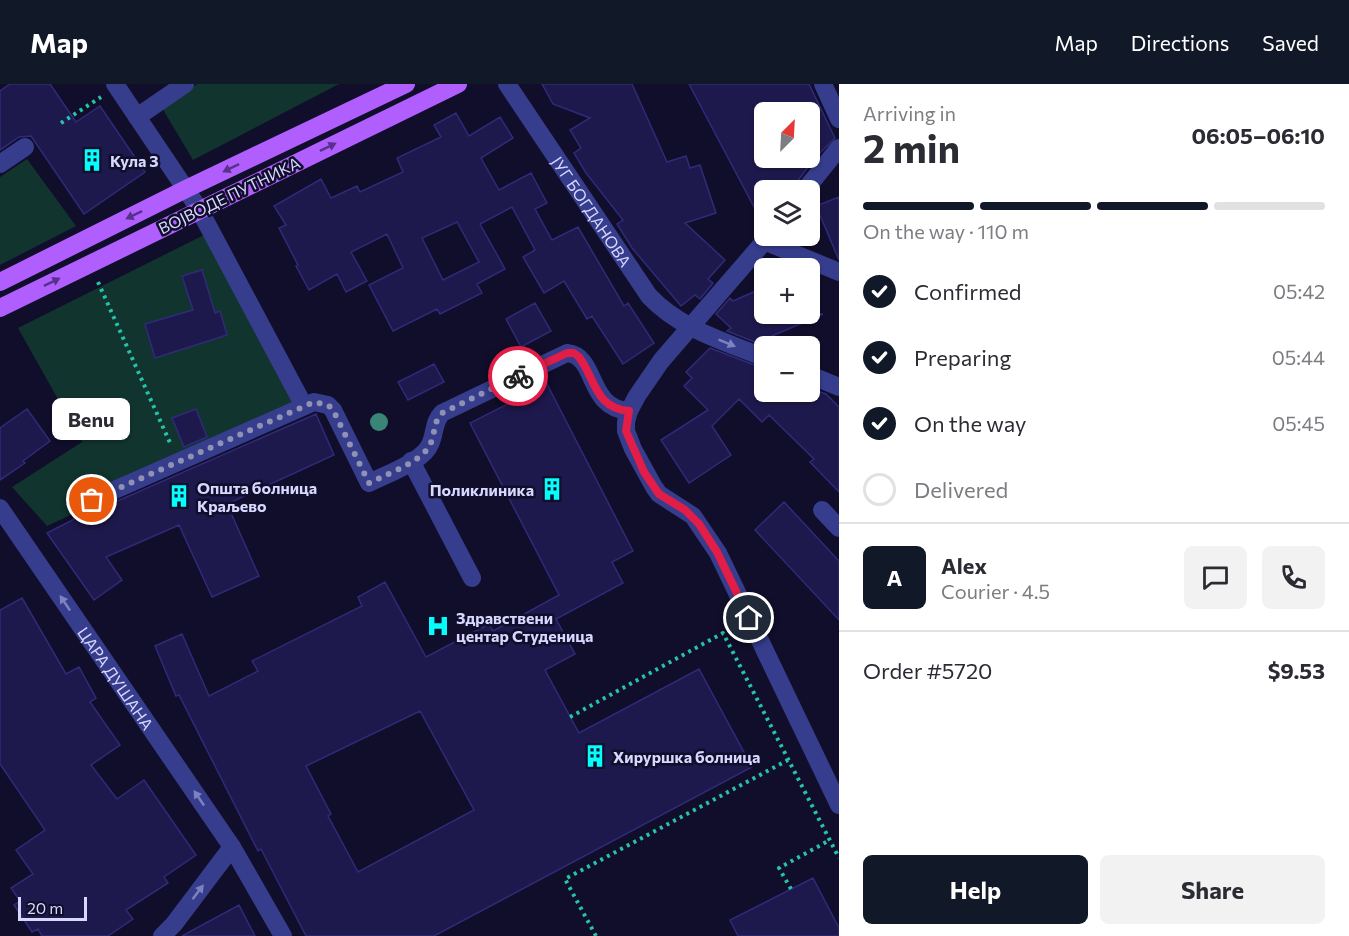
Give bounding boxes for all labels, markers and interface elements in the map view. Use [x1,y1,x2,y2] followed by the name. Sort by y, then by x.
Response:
[30,25,88,59] text: Map
[1055,30,1098,55] text: Map
[1131,30,1229,55] text: Directions
[1262,30,1319,55] text: Saved
[863,101,956,125] text: Arriving in
[754,102,820,168] north arrow
[754,102,820,402] map controls
[1191,122,1325,149] text: 06:05–06:10
[863,123,960,171] text: 2 min
[319,143,336,152] one-way arrow
[79,147,105,173] building icon: Кула 3
[110,151,159,170] place label: Кула 3
[155,152,303,238] street label: ВОЈВОДЕ ПУТНИКА
[548,152,636,270] street label: ЈУГ БОГДАНОВА
[223,163,240,172] one-way arrow
[754,180,820,246] button: layers
[125,210,142,220] one-way arrow
[863,219,1029,243] text: On the way · 110 m
[754,258,820,324] button: +
[863,275,896,308] icon: check
[44,277,61,287] one-way arrow
[914,278,1021,305] text: Confirmed
[1273,279,1325,303] text: 05:42
[754,336,820,402] button: −
[719,338,737,348] one-way arrow
[863,341,896,374] icon: check
[914,344,1011,371] text: Preparing
[1272,345,1325,369] text: 05:44
[488,346,548,406] courier
[502,360,535,393] icon: bike
[53,398,131,440] callout: Benu
[68,407,114,431] text: Benu
[863,407,896,440] icon: check
[914,410,1026,437] text: On the way
[1272,411,1325,435] text: 05:45
[66,474,117,525] pin
[539,476,565,502] building icon: Поликлиника
[914,476,1008,503] text: Delivered
[197,478,317,515] place label: Општа болница Краљево
[430,480,534,499] place label: Поликлиника
[75,483,108,516] icon: bag
[166,483,192,509] building icon: Општа болница Краљево
[1184,546,1247,609] button: chat
[1262,546,1325,609] button: phone
[941,552,987,579] text: Alex
[887,564,902,591] text: A
[941,579,1050,603] text: Courier · 4.5
[723,592,774,643] pin
[60,595,71,611] one-way arrow
[732,601,765,634] icon: home
[456,608,593,645] place label: Здравствени центар Студеница
[425,613,451,639] hospital icon: Здравствени центар Студеница
[75,623,158,733] street label: ЦАРА ДУШАНА
[863,657,992,684] text: Order #5720
[1268,657,1325,684] text: $9.53
[582,743,608,769] building icon: Хируршка болница
[613,747,760,766] place label: Хируршка болница
[193,791,205,807] one-way arrow
[863,855,1088,924] button: Help
[1100,855,1325,924] button: Share
[192,884,204,900] one-way arrow
[18,894,87,922] scale bar
[27,898,63,917] text: 20 m

